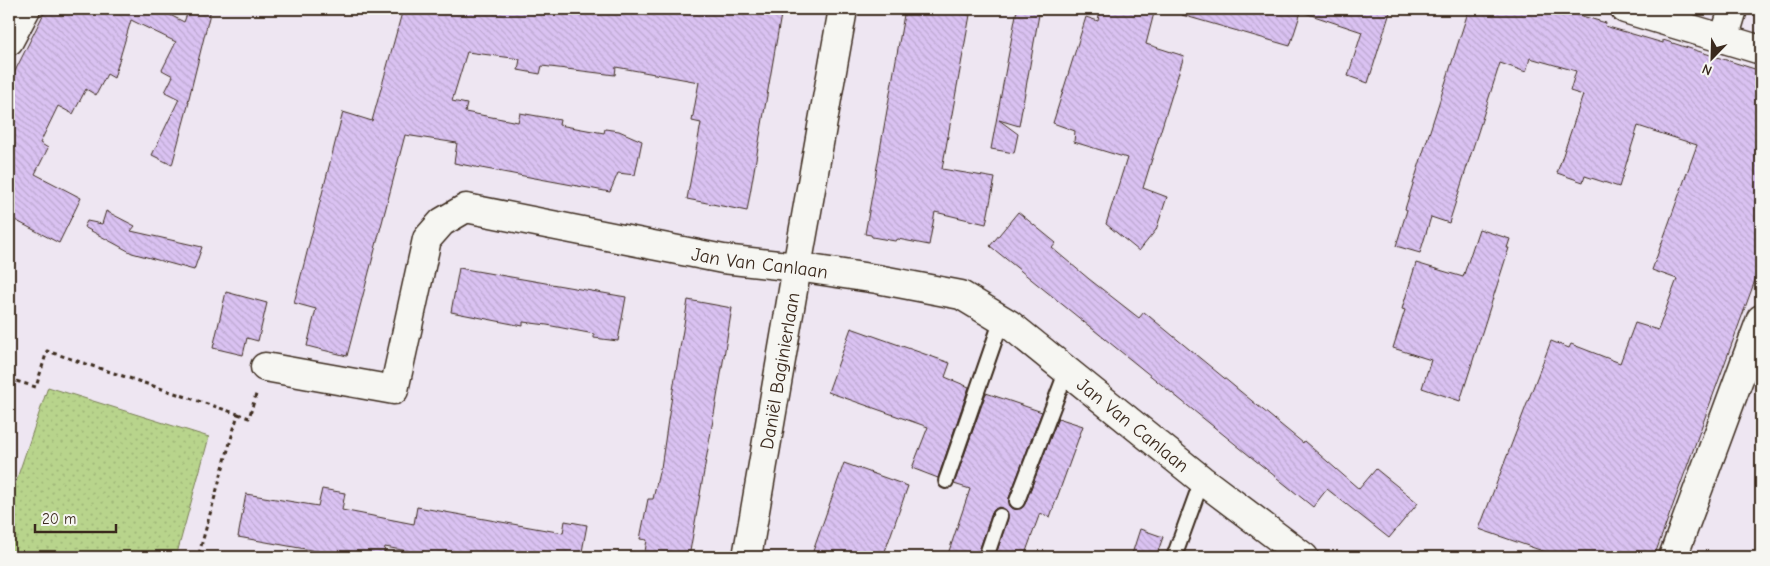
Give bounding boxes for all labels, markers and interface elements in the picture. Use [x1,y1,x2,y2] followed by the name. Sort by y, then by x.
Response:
[1688,32,1738,82] north arrow
[1700,60,1715,79] text: N
[689,243,829,284] street label: Jan Van Canlaan
[756,291,804,451] street label: Daniël Baginierlaan
[1072,374,1193,477] street label: Jan Van Canlaan
[35,501,116,533] scale bar
[42,510,76,528] text: 20 m

